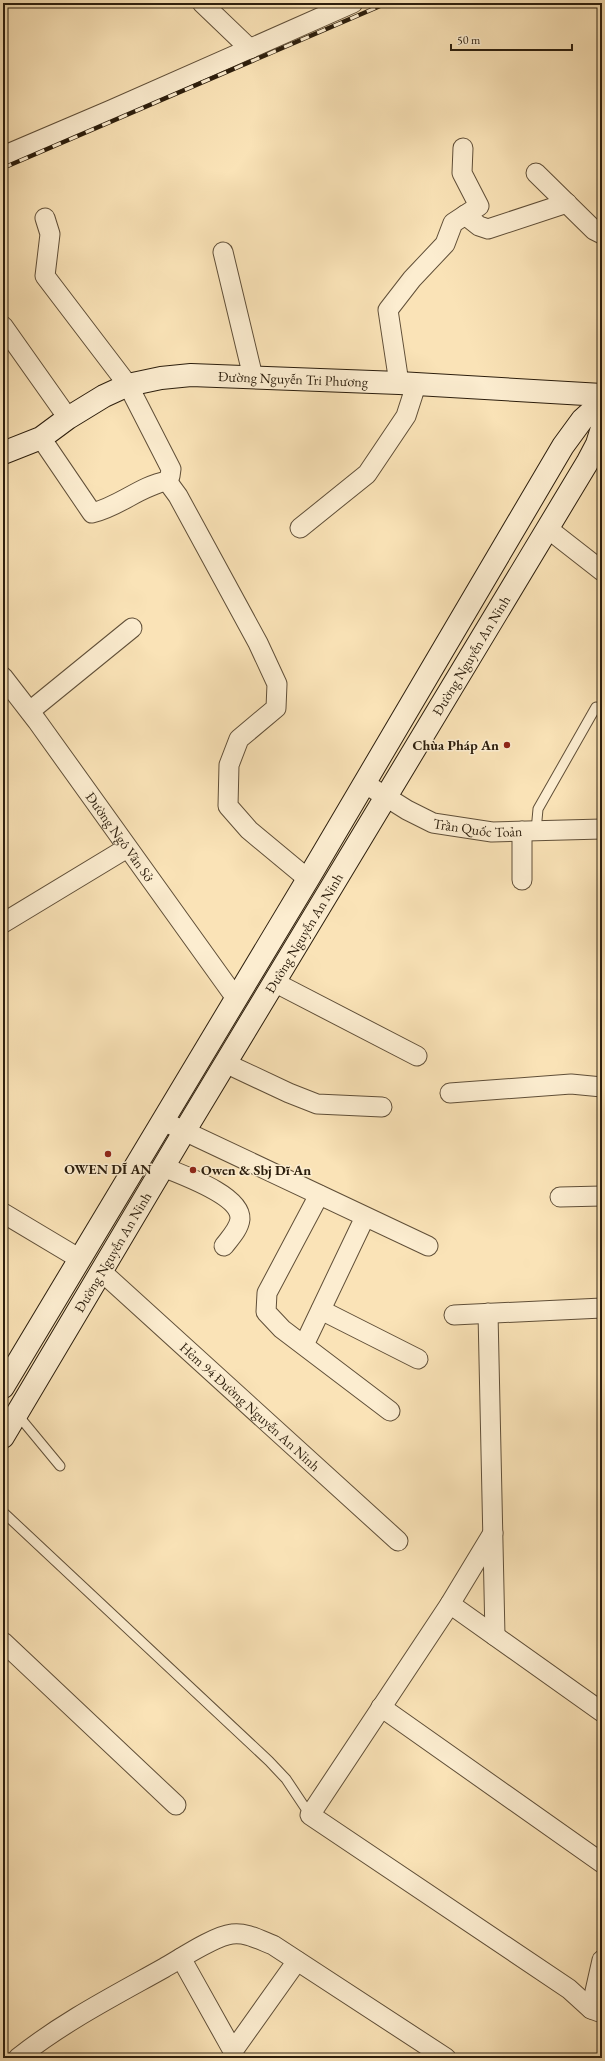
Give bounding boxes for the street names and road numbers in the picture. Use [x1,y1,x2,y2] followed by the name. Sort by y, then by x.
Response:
[218,367,369,391] street label: Đường Nguyễn Tri Phương
[428,592,514,719] street label: Đường Nguyễn An Ninh
[82,788,159,886] street label: Đường Ngô Văn Sở
[432,814,523,841] street label: Trần Quốc Toản
[261,870,347,996] street label: Đường Nguyễn An Ninh
[70,1189,155,1316] street label: Đường Nguyễn An Ninh
[176,1338,324,1475] street label: Hẻm 94 Đường Nguyễn An Ninh

